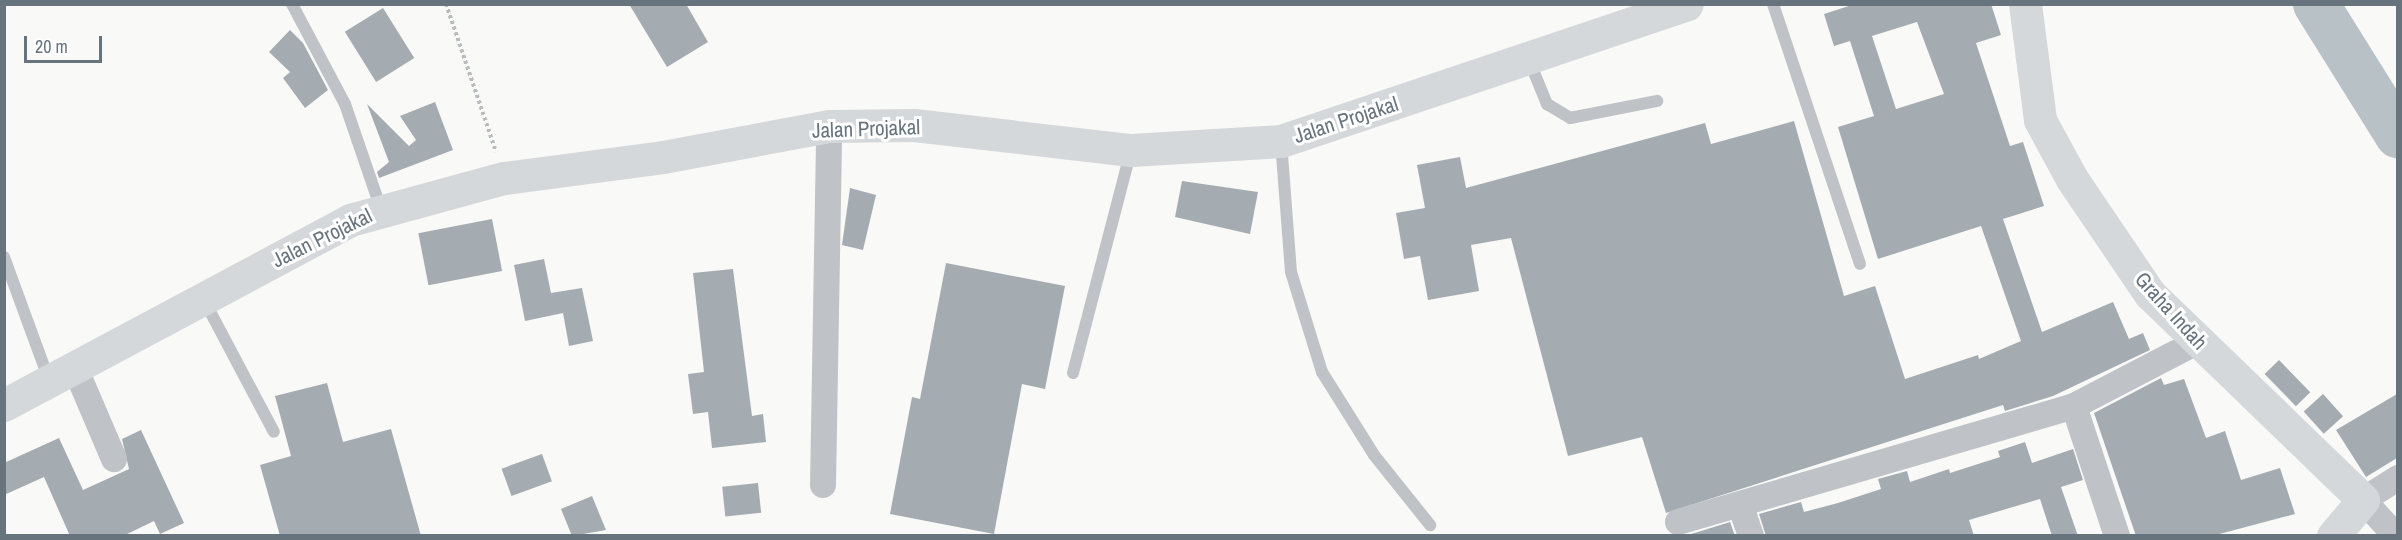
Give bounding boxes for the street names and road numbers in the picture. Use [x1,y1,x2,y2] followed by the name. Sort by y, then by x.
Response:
[1291,91,1401,149] street label: Jalan Projakal
[812,115,920,143] street label: Jalan Projakal
[268,203,376,273] street label: Jalan Projakal
[2130,267,2212,355] street label: Graha Indah

